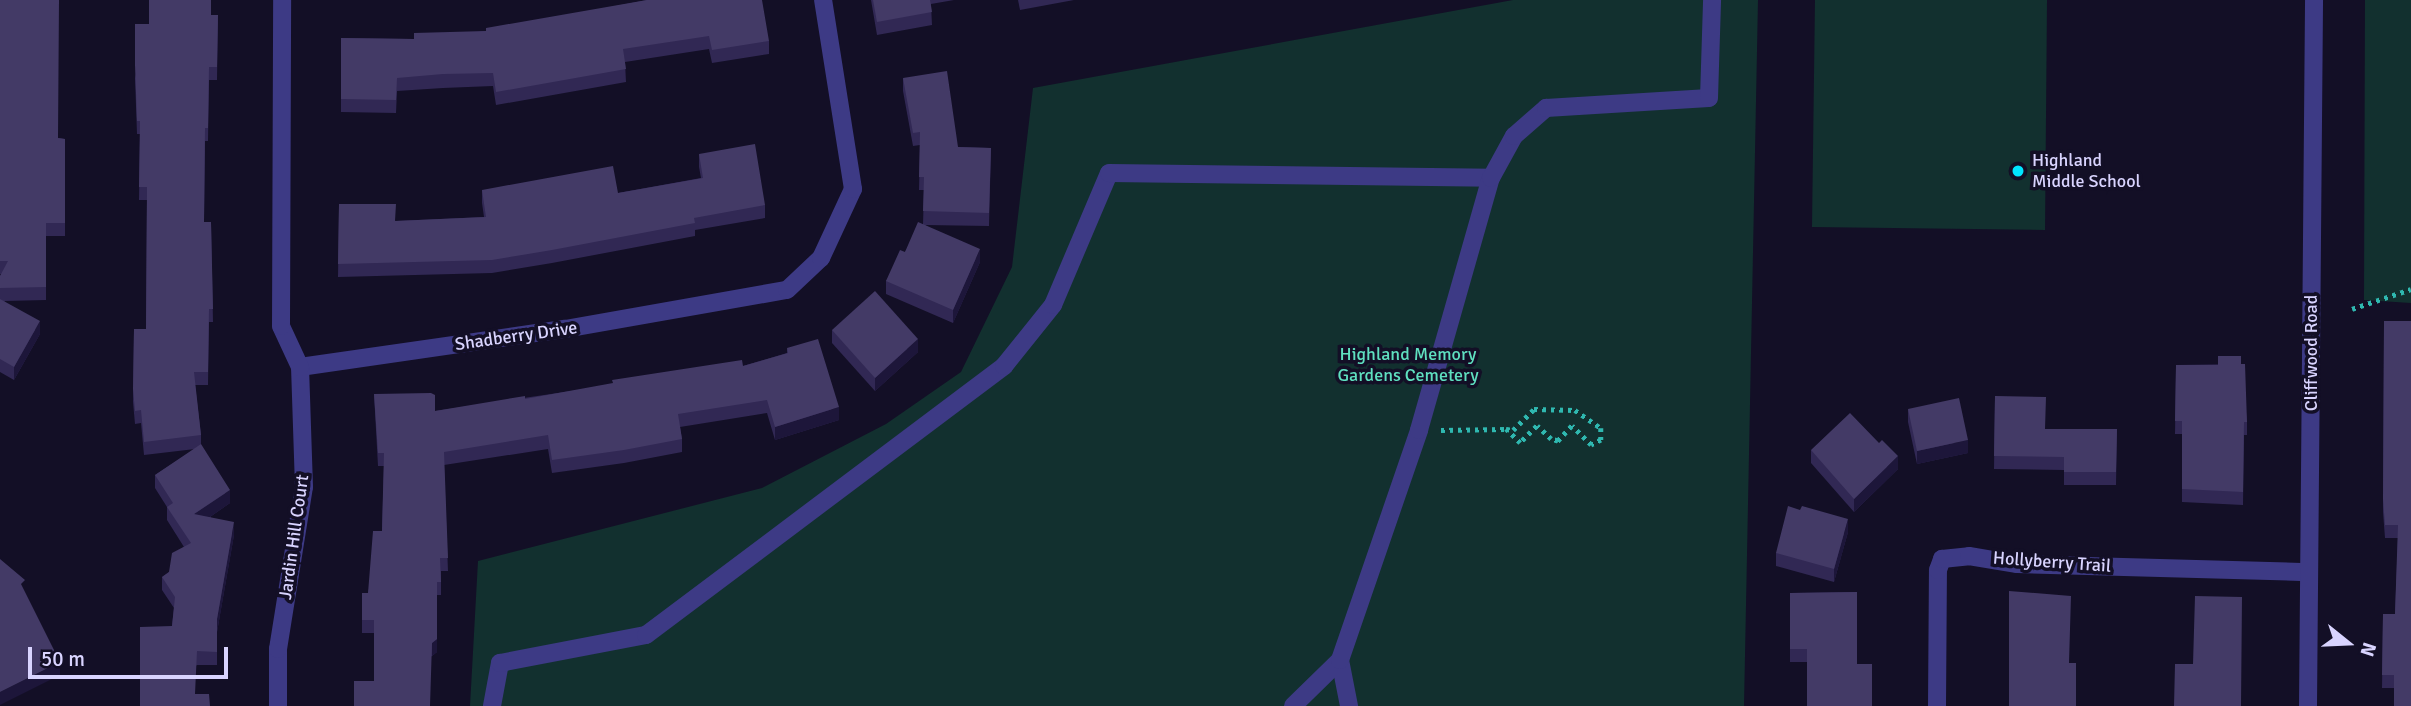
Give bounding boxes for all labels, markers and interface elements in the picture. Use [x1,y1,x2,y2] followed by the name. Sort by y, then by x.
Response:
[2032,150,2141,192] place label: Highland Middle School
[2010,163,2026,179] marker: Highland Middle School
[2300,295,2322,411] street label: Cliffwood Road
[453,317,579,355] street label: Shadberry Drive
[1337,344,1479,386] park label: Highland Memory Gardens Cemetery
[275,473,313,601] street label: Jardin Hill Court
[1992,547,2112,577] street label: Hollyberry Trail
[2313,608,2383,678] north arrow
[32,632,231,676] scale bar
[2355,639,2381,659] text: N
[41,646,85,672] text: 50 m

